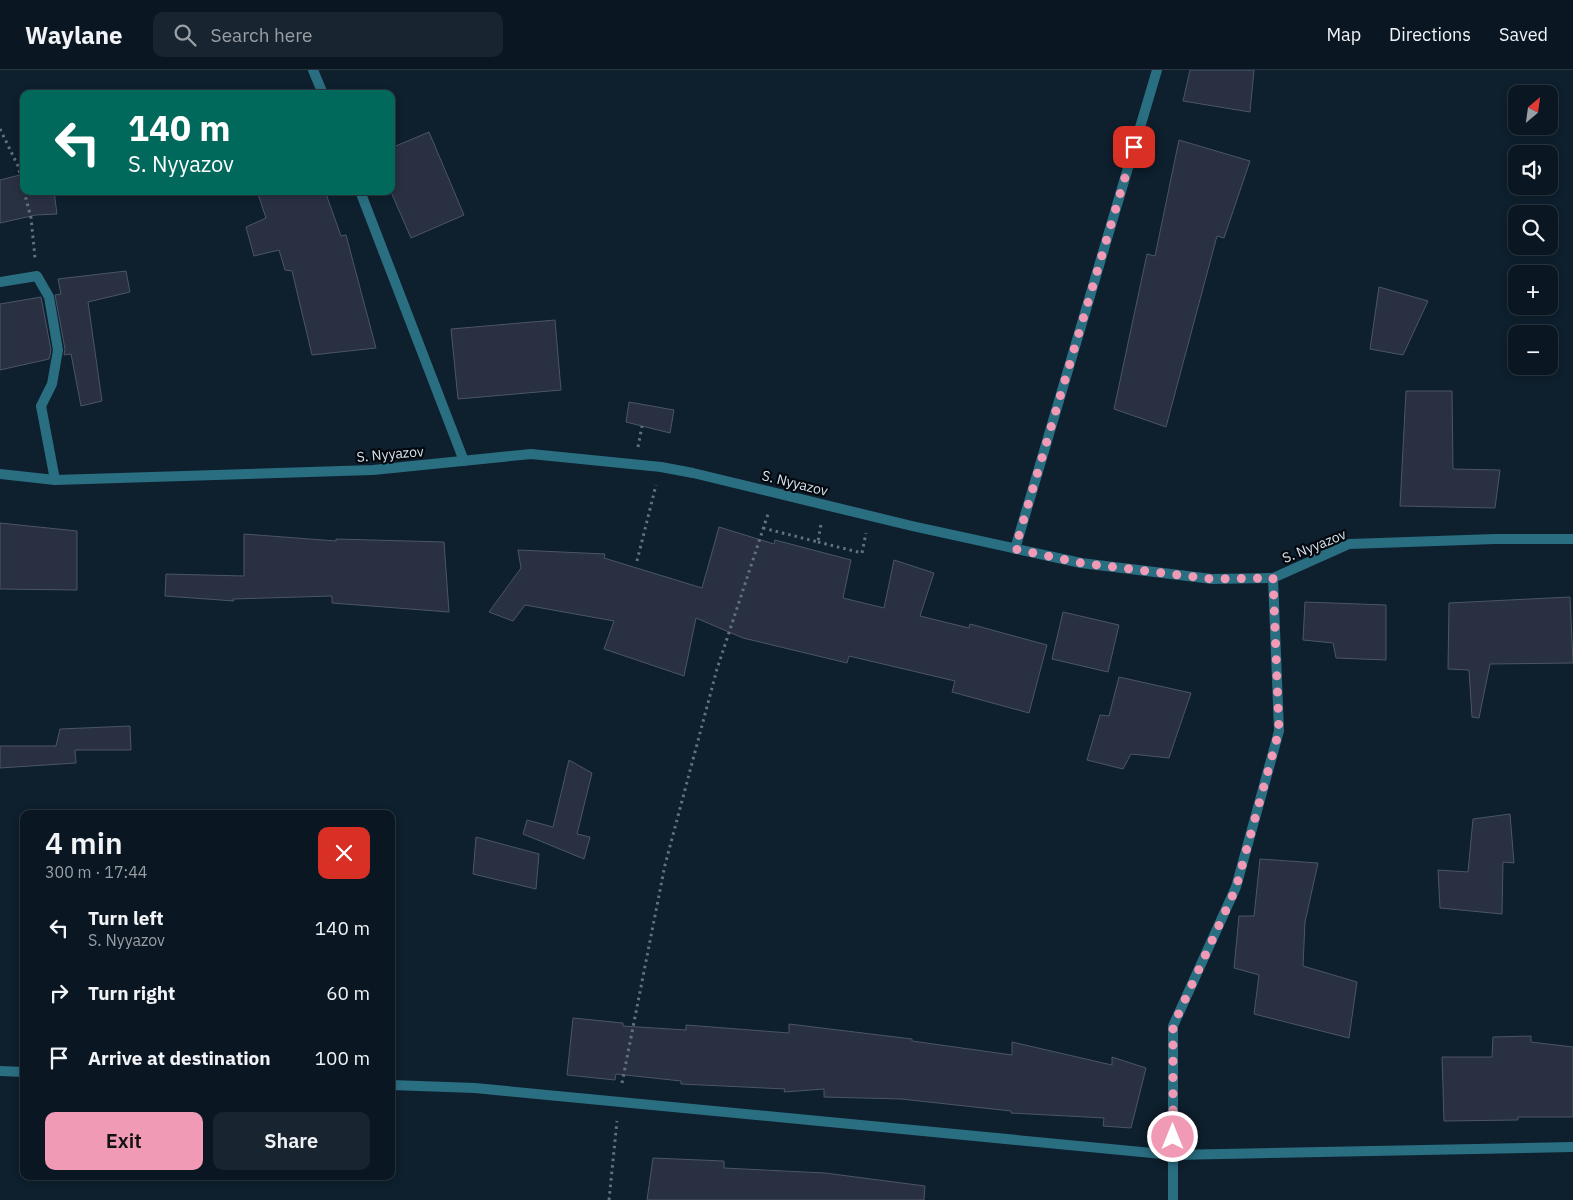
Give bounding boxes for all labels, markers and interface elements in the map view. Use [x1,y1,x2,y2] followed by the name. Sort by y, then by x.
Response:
[153,12,503,57] search box
[25,19,123,51] text: Waylane
[171,21,199,49] icon: search
[211,23,312,47] text: Search here
[1326,23,1361,46] text: Map
[1389,23,1471,46] text: Directions
[1499,23,1548,46] text: Saved
[1508,85,1558,135] north arrow
[1508,85,1558,375] map controls
[128,105,231,151] text: 140 m
[45,110,110,175] icon: left
[1113,126,1155,168] pin
[1120,133,1148,161] icon: arrive
[1508,145,1558,195] button: sound
[128,149,234,178] text: S. Nyyazov
[1508,205,1558,255] button: search
[1508,265,1558,315] button: +
[1508,325,1558,375] button: −
[356,442,424,466] street label: S. Nyyazov
[760,466,830,500] street label: S. Nyyazov
[1279,525,1349,567] street label: S. Nyyazov
[45,823,123,862] text: 4 min
[318,827,370,879] button: close
[45,862,147,882] text: 300 m · 17:44
[88,906,164,930] text: Turn left
[45,914,73,942] icon: left
[315,916,370,940] text: 140 m
[88,930,165,950] text: S. Nyyazov
[45,979,73,1007] icon: right
[88,981,175,1005] text: Turn right
[326,981,370,1005] text: 60 m
[45,1044,73,1072] icon: arrive
[88,1046,271,1070] text: Arrive at destination
[315,1046,370,1070] text: 100 m
[1146,1110,1198,1162] position arrow
[45,1112,203,1170] button: Exit
[213,1112,370,1170] button: Share

